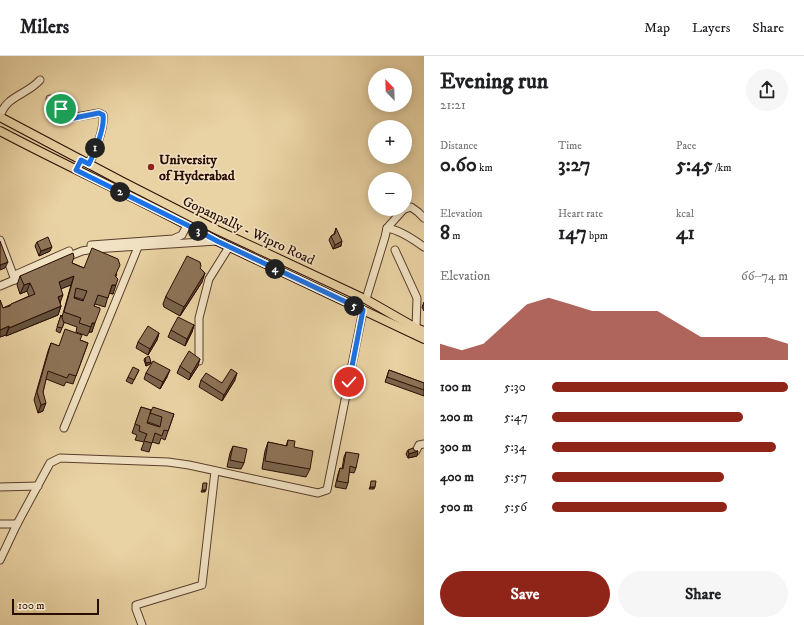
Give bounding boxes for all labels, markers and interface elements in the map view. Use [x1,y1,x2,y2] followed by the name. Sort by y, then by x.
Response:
[20,16,69,39] text: Milers
[644,19,670,37] text: Map
[692,19,730,37] text: Layers
[752,19,784,37] text: Share
[368,68,412,112] north arrow
[368,68,412,216] map controls
[440,68,548,95] text: Evening run
[746,69,788,111] button: share
[44,92,78,126] pin
[440,97,466,113] text: 21:21
[50,98,72,120] icon: arrive
[368,120,412,164] button: +
[85,138,105,158] pin: 1
[440,139,478,153] text: Distance
[558,139,582,153] text: Time
[676,139,696,153] text: Pace
[93,141,97,155] text: 1
[159,151,236,185] place label: University of Hyderabad
[440,153,477,178] text: 0.60
[558,153,591,178] text: 3:27
[676,153,712,178] text: 5:45
[477,161,493,175] text: km
[712,161,732,175] text: /km
[146,162,156,172] marker: University of Hyderabad
[368,172,412,216] button: −
[110,182,130,202] pin: 2
[117,185,123,199] text: 2
[180,192,318,269] street label: Gopanpally - Wipro Road
[440,207,483,221] text: Elevation
[558,207,603,221] text: Heart rate
[676,207,694,221] text: kcal
[188,221,208,241] pin: 3
[440,221,450,246] text: 8
[558,221,587,246] text: 147
[676,221,695,246] text: 41
[196,224,200,238] text: 3
[450,229,461,243] text: m
[587,229,608,243] text: bpm
[265,259,285,279] pin: 4
[272,262,278,276] text: 4
[440,268,490,284] text: Elevation
[741,268,788,284] text: 66–74 m
[344,296,364,316] pin: 5
[351,299,357,313] text: 5
[332,365,366,399] pin
[338,371,360,393] icon: check
[440,379,471,395] text: 100 m
[504,379,526,395] text: 5:30
[440,409,473,425] text: 200 m
[504,409,528,425] text: 5:47
[440,439,471,455] text: 300 m
[504,439,526,455] text: 5:34
[440,469,474,485] text: 400 m
[504,469,527,485] text: 5:57
[440,499,473,515] text: 500 m
[504,499,527,515] text: 5:56
[440,571,610,617] button: Save
[618,571,788,617] button: Share
[12,597,99,616] scale bar
[18,599,44,613] text: 100 m

